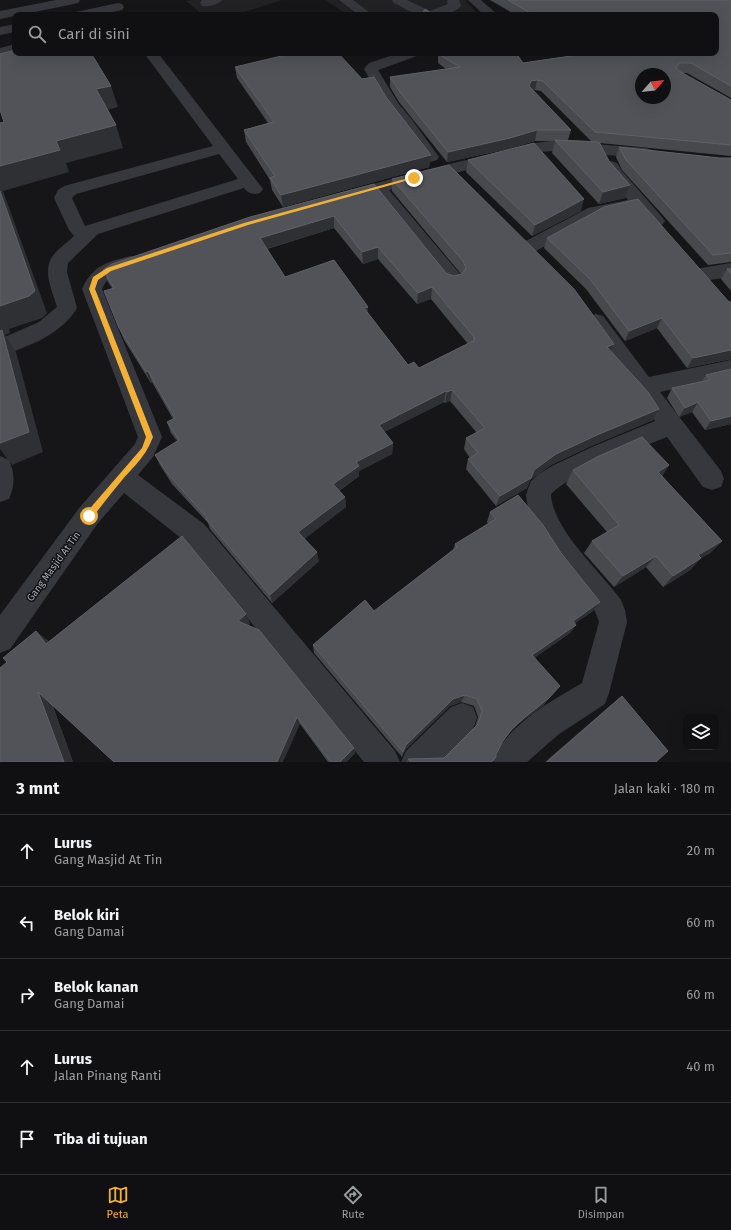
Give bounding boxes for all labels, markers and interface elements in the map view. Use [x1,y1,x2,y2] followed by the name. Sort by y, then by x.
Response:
[12,12,719,56] search box
[26,23,48,45] icon: search
[58,25,130,43] text: Cari di sini
[635,68,671,104] north arrow
[405,169,423,187] route end
[80,507,98,525] route start
[24,529,83,604] street label: Gang Masjid At Tin
[683,714,719,750] map controls
[683,714,719,750] button: layers
[16,778,60,799] text: 3 mnt
[614,781,715,796] text: Jalan kaki · 180 m
[54,834,92,852] text: Lurus
[16,840,38,862] icon: ahead
[687,843,715,858] text: 20 m
[54,852,162,867] text: Gang Masjid At Tin
[54,906,119,924] text: Belok kiri
[16,912,38,934] icon: left
[686,915,715,930] text: 60 m
[54,924,124,939] text: Gang Damai
[54,978,138,996] text: Belok kanan
[16,984,38,1006] icon: right
[686,987,715,1002] text: 60 m
[54,996,124,1011] text: Gang Damai
[54,1050,92,1068] text: Lurus
[16,1056,38,1078] icon: ahead
[686,1059,715,1074] text: 40 m
[54,1068,161,1083] text: Jalan Pinang Ranti
[16,1128,38,1150] icon: arrive
[54,1130,148,1148] text: Tiba di tujuan
[107,1184,129,1221] tab: Peta
[342,1184,365,1221] tab: Rute
[578,1184,624,1221] tab: Disimpan

